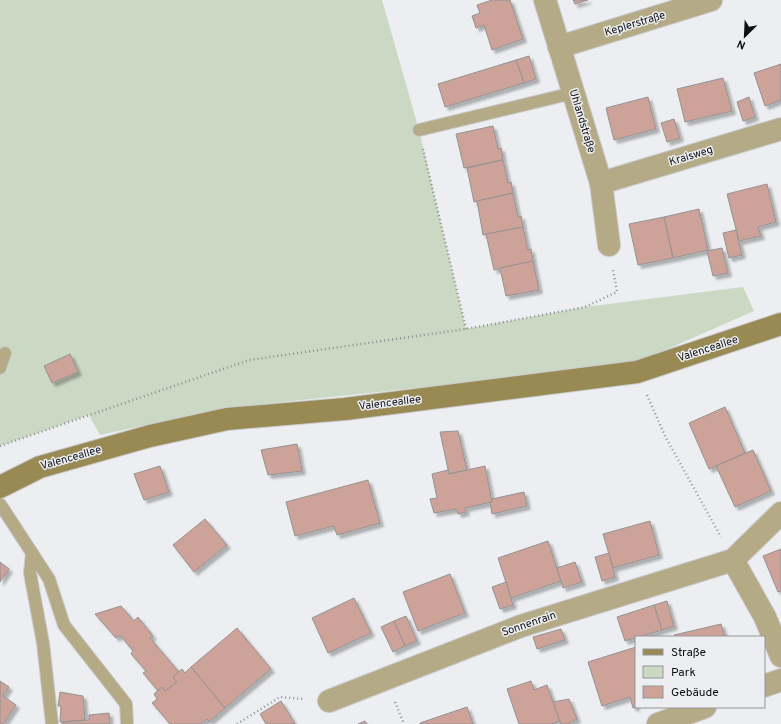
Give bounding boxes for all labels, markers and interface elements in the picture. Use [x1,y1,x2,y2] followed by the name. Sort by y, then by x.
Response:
[603,8,667,40] street label: Keplerstraße
[725,16,765,56] north arrow
[735,36,748,52] text: N
[566,88,598,155] street label: Uhlandstraße
[667,143,715,169] street label: Kraisweg
[676,333,740,365] street label: Valenceallee
[358,392,422,414] street label: Valenceallee
[39,443,103,473] street label: Valenceallee
[500,608,558,640] street label: Sonnenrain
[635,636,765,708] legend
[671,645,706,661] text: Straße
[671,665,696,681] text: Park
[671,685,719,701] text: Gebäude

